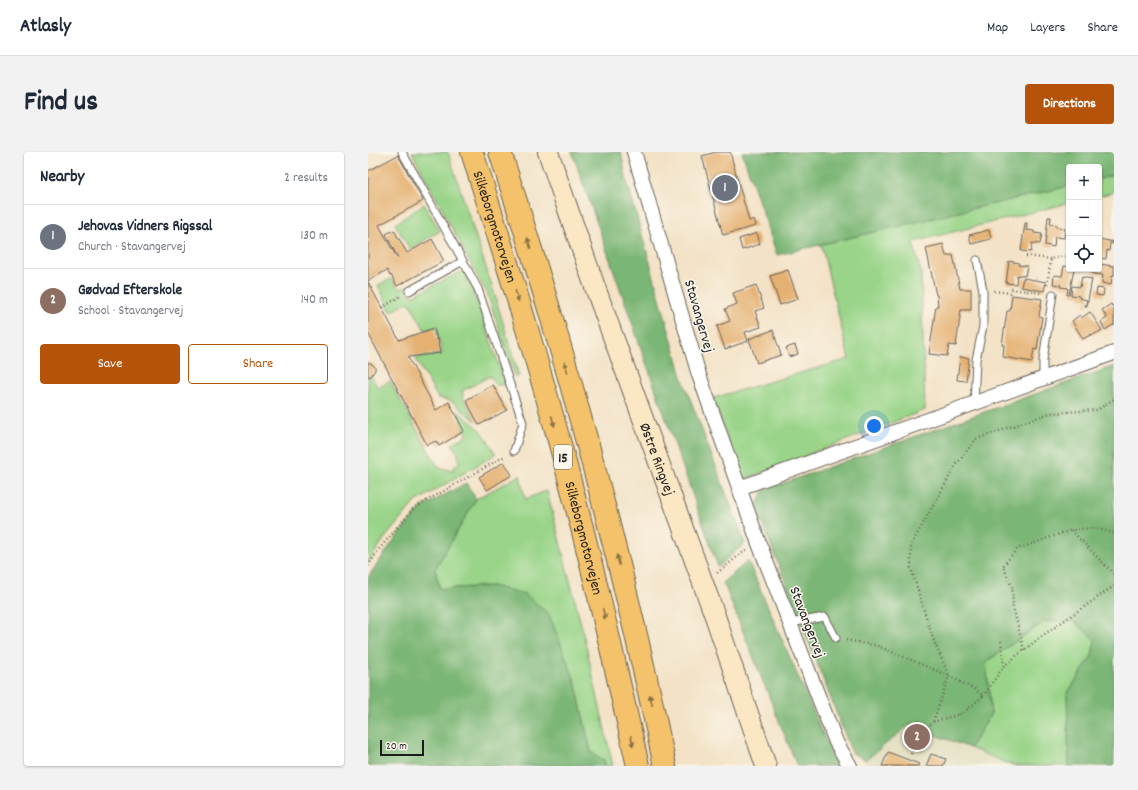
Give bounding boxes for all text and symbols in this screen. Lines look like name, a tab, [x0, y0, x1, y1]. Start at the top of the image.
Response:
text: Atlasly	[20, 14, 71, 41]
text: Map	[987, 18, 1008, 38]
text: Layers	[1030, 18, 1065, 38]
text: Share	[1087, 18, 1118, 38]
text: Find us	[24, 84, 98, 124]
button: Directions	[1025, 84, 1114, 124]
map controls	[1066, 164, 1102, 272]
button: +	[1066, 164, 1102, 200]
text: Nearby	[40, 166, 84, 190]
street label: Silkeborgmotorvejen	[466, 168, 521, 286]
text: 2 results	[284, 169, 328, 188]
pin: 1	[712, 173, 738, 203]
button: −	[1066, 200, 1102, 236]
text: Jehovas Vidners Rigssal	[78, 216, 212, 238]
text: 1	[52, 227, 54, 246]
text: 130 m	[300, 227, 328, 246]
one-way arrow	[526, 236, 532, 248]
button: locate	[1066, 236, 1102, 272]
text: Church · Stavangervej	[78, 238, 186, 257]
street label: Stavangervej	[677, 278, 719, 356]
text: Gødvad Efterskole	[78, 280, 182, 302]
one-way arrow	[515, 290, 521, 302]
text: 2	[50, 291, 56, 310]
text: 140 m	[301, 291, 328, 310]
text: School · Stavangervej	[78, 302, 183, 321]
button: Save	[40, 344, 180, 384]
button: Share	[188, 344, 328, 384]
one-way arrow	[563, 361, 569, 373]
one-way arrow	[550, 415, 556, 427]
your location	[864, 416, 884, 436]
street label: Østre Ringvej	[632, 420, 679, 499]
road number: 15	[554, 445, 572, 469]
street label: Silkeborgmotorvejen	[557, 479, 607, 597]
one-way arrow	[615, 554, 621, 566]
street label: Stavangervej	[782, 584, 830, 662]
one-way arrow	[601, 608, 607, 621]
one-way arrow	[648, 694, 654, 706]
pin: 2	[904, 722, 930, 752]
one-way arrow	[630, 735, 636, 747]
scale bar	[380, 738, 424, 757]
text: 20 m	[386, 739, 407, 755]

